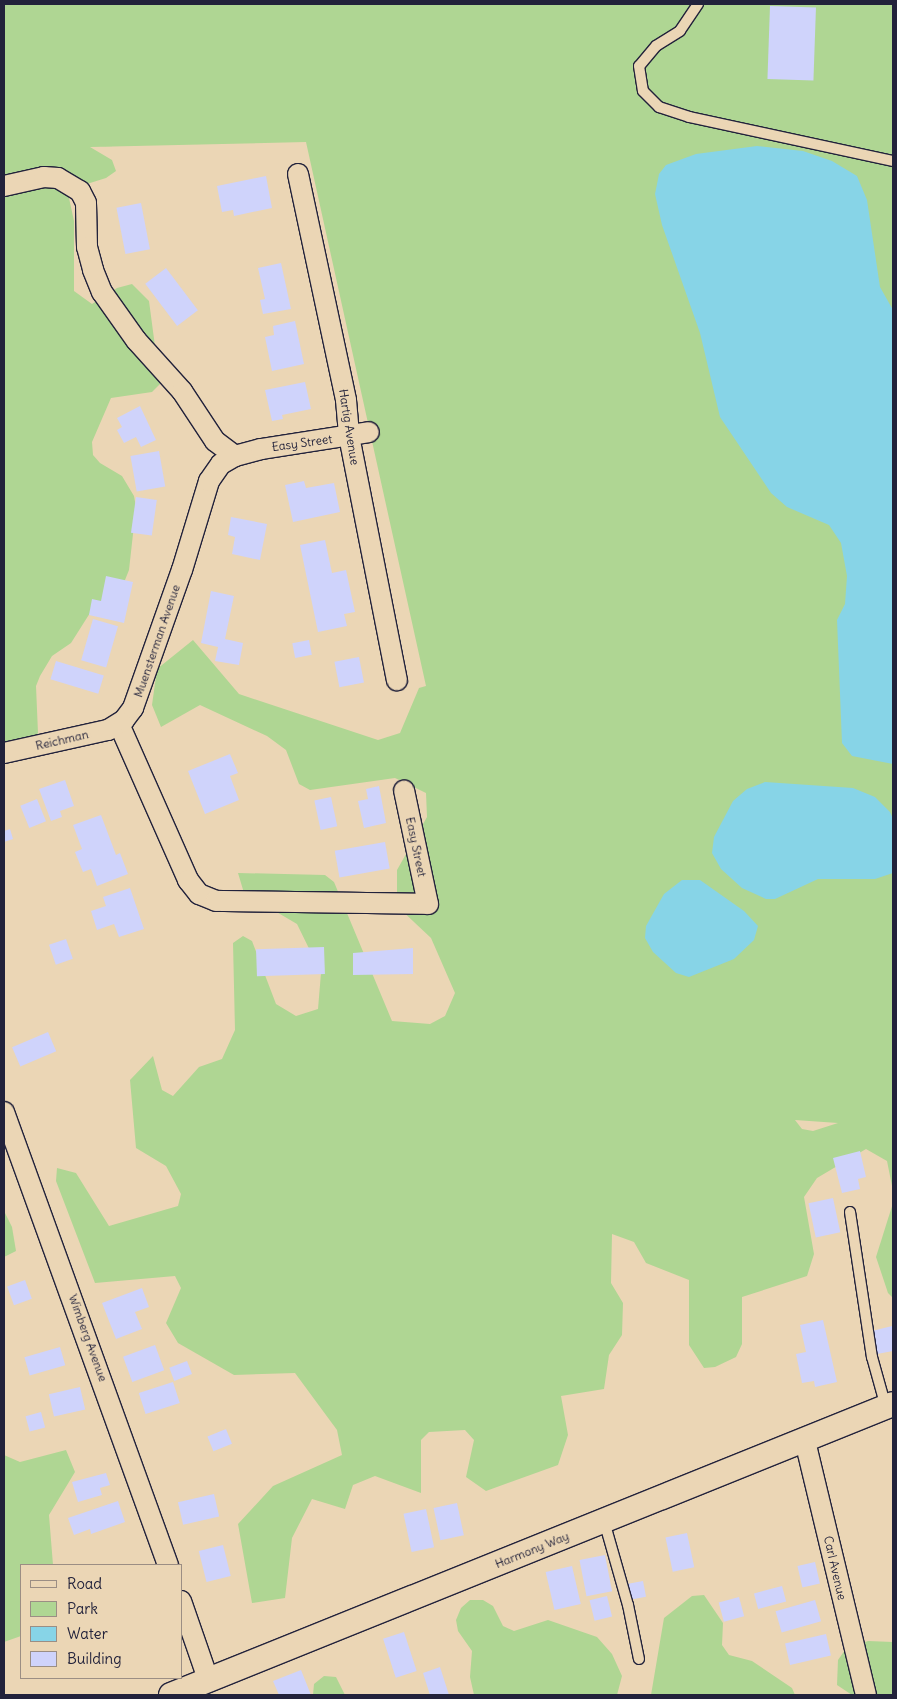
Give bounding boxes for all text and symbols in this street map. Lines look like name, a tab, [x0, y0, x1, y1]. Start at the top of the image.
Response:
street label: Hartig Avenue	[336, 388, 362, 466]
street label: Easy Street	[271, 432, 333, 454]
street label: Muensterman Avenue	[131, 583, 183, 699]
street label: Reichman	[34, 727, 90, 753]
street label: Easy Street	[403, 816, 429, 878]
street label: Wimberg Avenue	[66, 1292, 110, 1384]
street label: Harmony Way	[493, 1529, 571, 1571]
street label: Carl Avenue	[821, 1535, 849, 1601]
legend	[20, 1564, 182, 1679]
text: Road	[67, 1574, 102, 1593]
text: Park	[67, 1599, 98, 1618]
text: Water	[67, 1624, 108, 1643]
text: Building	[67, 1649, 122, 1668]

